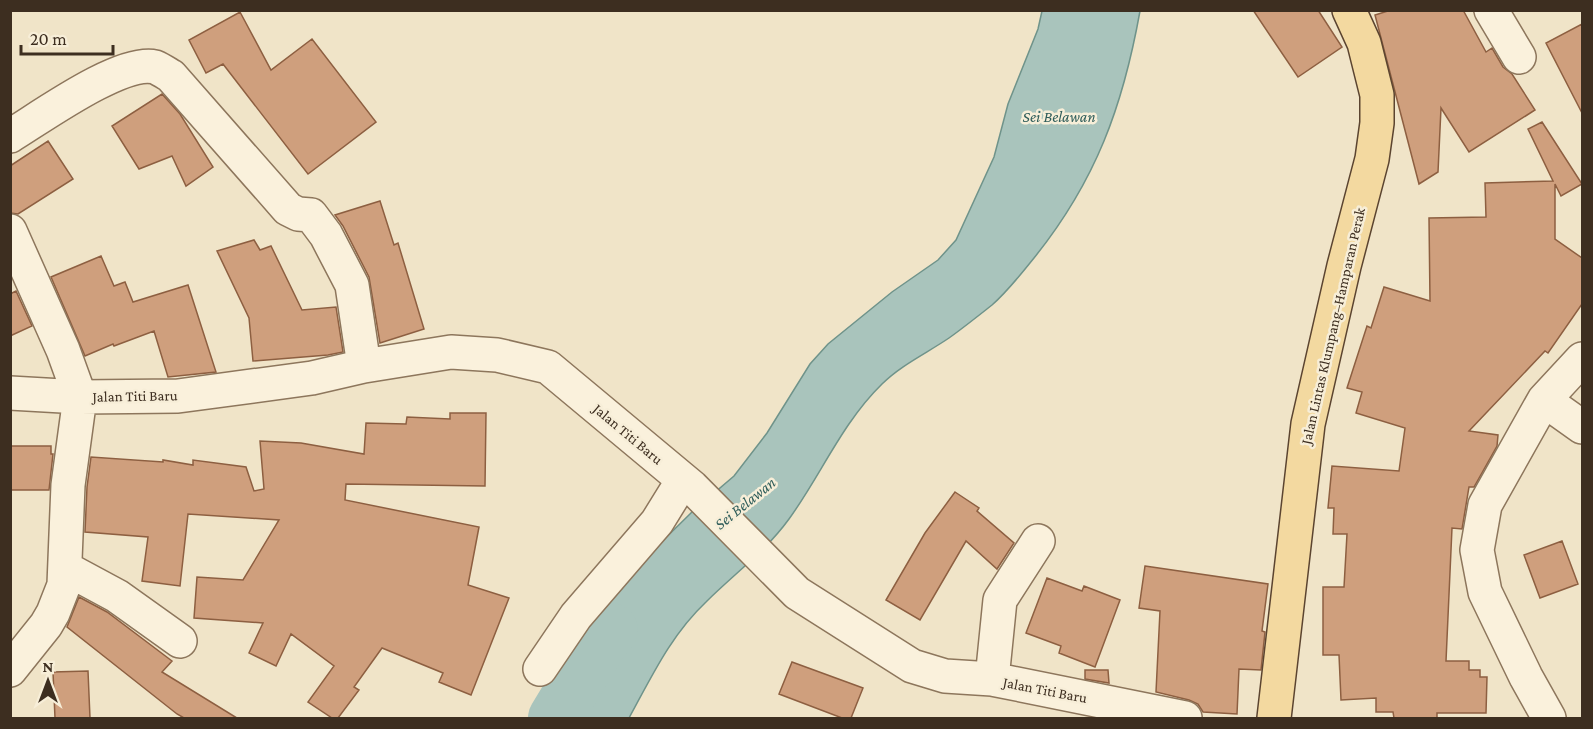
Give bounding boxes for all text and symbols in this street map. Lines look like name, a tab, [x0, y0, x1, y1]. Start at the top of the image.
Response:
scale bar	[21, 18, 112, 56]
text: 20 m	[30, 29, 67, 49]
water label: Sei Belawan	[1023, 108, 1095, 125]
street label: Jalan Lintas Klumpang–Hamparan Perak	[1297, 205, 1369, 448]
street label: Jalan Titi Baru	[90, 387, 178, 406]
street label: Jalan Titi Baru	[588, 399, 666, 468]
water label: Sei Belawan	[711, 473, 779, 533]
north arrow	[18, 651, 78, 711]
text: N	[43, 658, 54, 675]
street label: Jalan Titi Baru	[999, 674, 1088, 707]

